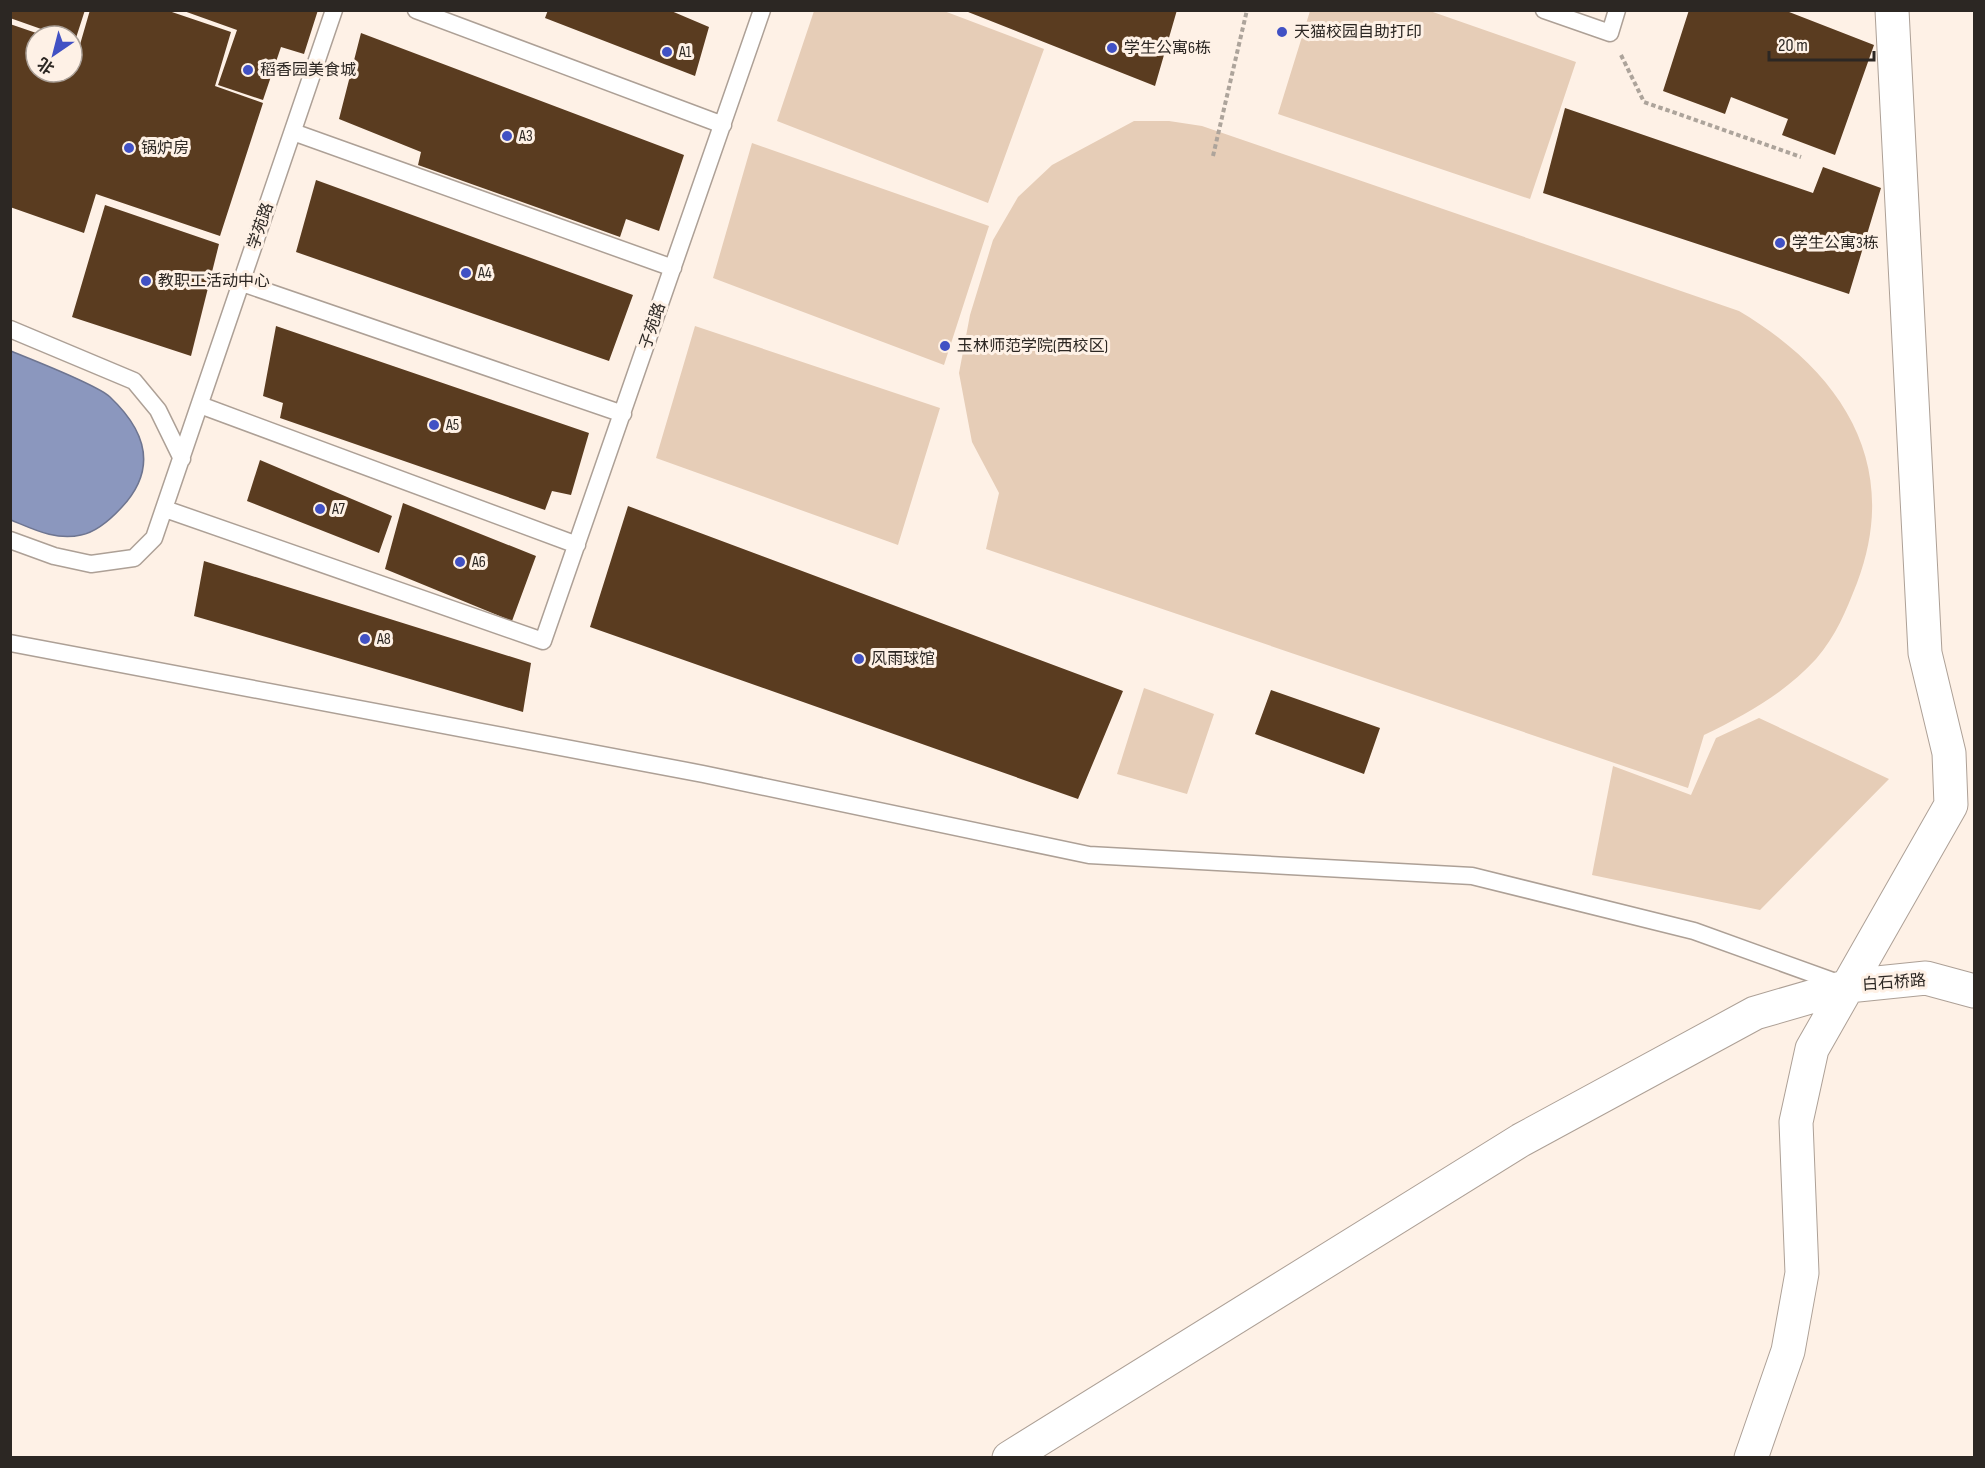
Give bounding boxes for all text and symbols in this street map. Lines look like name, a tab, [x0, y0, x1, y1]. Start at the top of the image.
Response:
place label: 天猫校园自助打印	[1294, 23, 1422, 42]
north arrow	[24, 24, 84, 84]
scale bar	[1769, 24, 1874, 62]
marker: 天猫校园自助打印	[1275, 25, 1289, 39]
text: 20 m	[1778, 35, 1808, 56]
place label: 学生公寓6栋	[1124, 39, 1211, 58]
marker: 学生公寓6栋	[1105, 41, 1119, 55]
place label: A1	[678, 43, 692, 62]
marker: A1	[660, 45, 674, 59]
text: 北	[34, 53, 58, 77]
place label: 稻香园美食城	[260, 61, 356, 80]
marker: 稻香园美食城	[241, 63, 255, 77]
place label: A3	[518, 127, 533, 146]
marker: A3	[500, 129, 514, 143]
place label: 锅炉房	[141, 139, 189, 158]
marker: 锅炉房	[122, 141, 136, 155]
street label: 学苑路	[244, 200, 278, 252]
place label: 学生公寓3栋	[1792, 234, 1879, 253]
marker: 学生公寓3栋	[1773, 236, 1787, 250]
place label: A4	[477, 264, 492, 283]
marker: A4	[459, 266, 473, 280]
place label: 教职工活动中心	[158, 272, 270, 291]
marker: 教职工活动中心	[139, 274, 153, 288]
street label: 子苑路	[636, 300, 670, 352]
place label: 玉林师范学院(西校区)	[957, 337, 1108, 356]
marker: 玉林师范学院(西校区)	[938, 339, 952, 353]
place label: A5	[445, 416, 459, 435]
marker: A5	[427, 418, 441, 432]
place label: A7	[331, 500, 346, 519]
marker: A7	[313, 502, 327, 516]
place label: A6	[471, 553, 486, 572]
marker: A6	[453, 555, 467, 569]
place label: A8	[376, 630, 391, 649]
marker: A8	[358, 632, 372, 646]
place label: 风雨球馆	[871, 650, 935, 669]
marker: 风雨球馆	[852, 652, 866, 666]
street label: 白石桥路	[1861, 971, 1927, 995]

